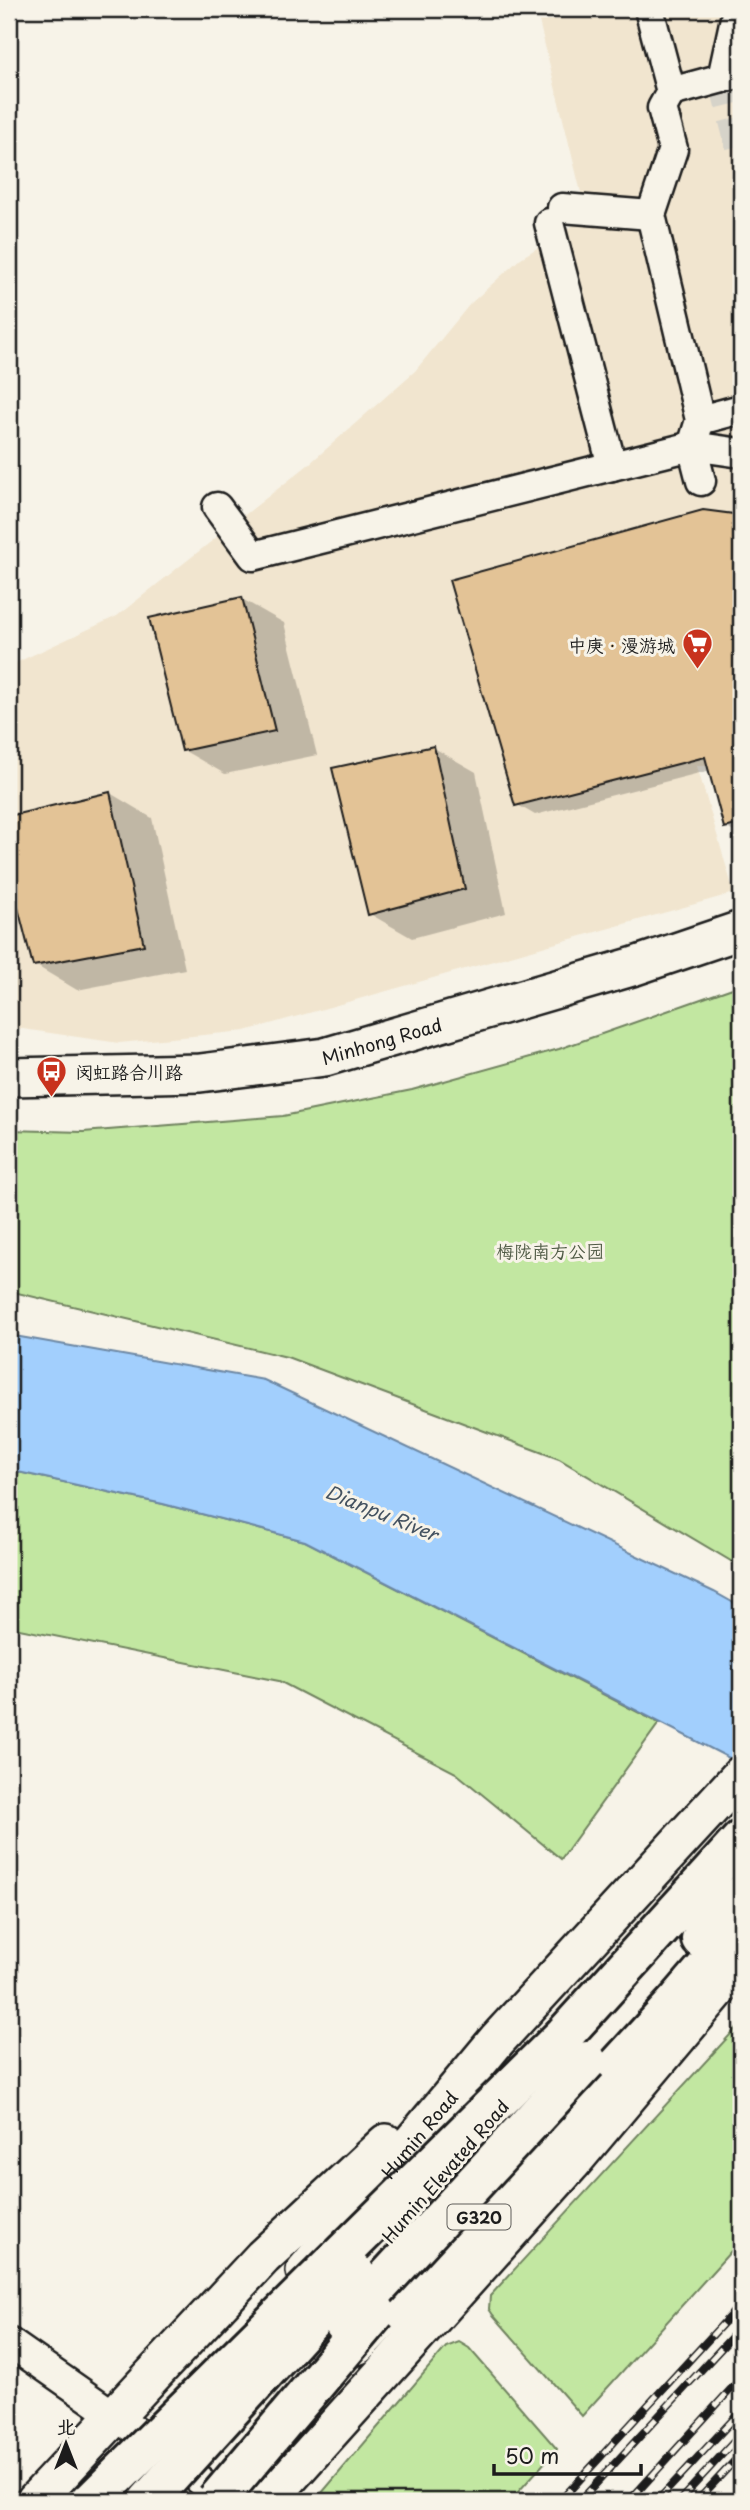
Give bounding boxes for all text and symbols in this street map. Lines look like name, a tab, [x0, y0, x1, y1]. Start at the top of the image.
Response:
supermarket icon: 中庚 · 漫游城	[681, 627, 715, 671]
place label: 中庚 · 漫游城	[568, 631, 675, 658]
street label: Minhong Road	[318, 1010, 445, 1071]
bus stop icon: 闵虹路合川路	[35, 1054, 69, 1098]
place label: 闵虹路合川路	[75, 1058, 183, 1085]
park label: 梅陇南方公园	[496, 1237, 604, 1264]
water label: Dianpu River	[322, 1477, 444, 1548]
street label: Humin Road	[374, 2084, 463, 2184]
street label: Humin Elevated Road	[375, 2093, 515, 2249]
road number: G320	[448, 2204, 510, 2230]
north arrow	[32, 2408, 102, 2478]
text: 北	[56, 2412, 76, 2440]
scale bar	[494, 2433, 642, 2477]
text: 50 m	[505, 2439, 559, 2471]

